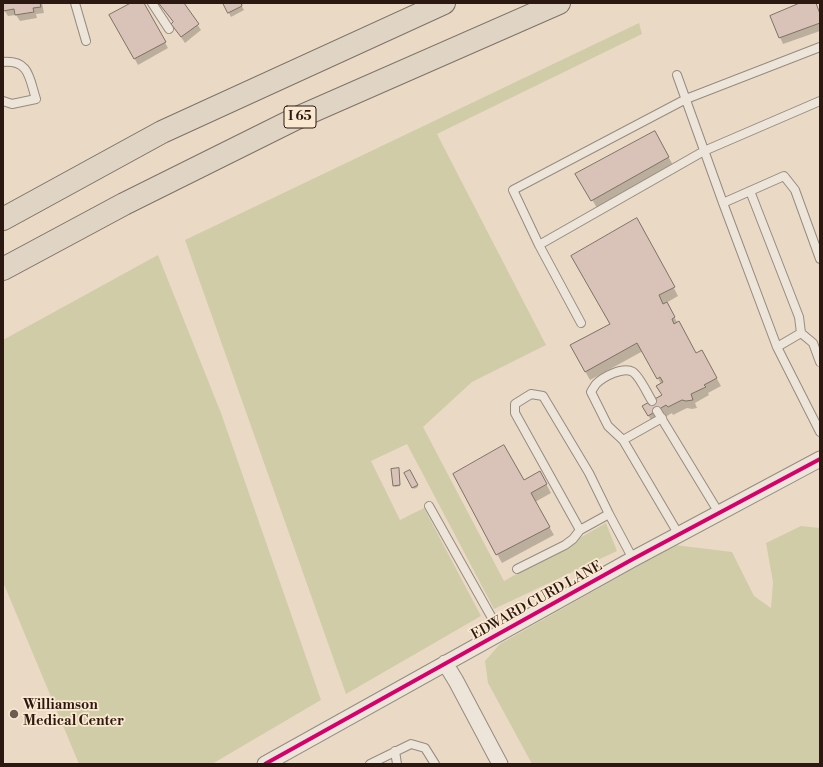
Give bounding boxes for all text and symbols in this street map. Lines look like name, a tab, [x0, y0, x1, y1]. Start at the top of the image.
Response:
road number: I 65	[284, 106, 316, 128]
street label: EDWARD CURD LANE	[469, 558, 605, 644]
place label: Williamson Medical Center	[23, 698, 124, 730]
marker: Williamson Medical Center	[8, 708, 20, 720]

